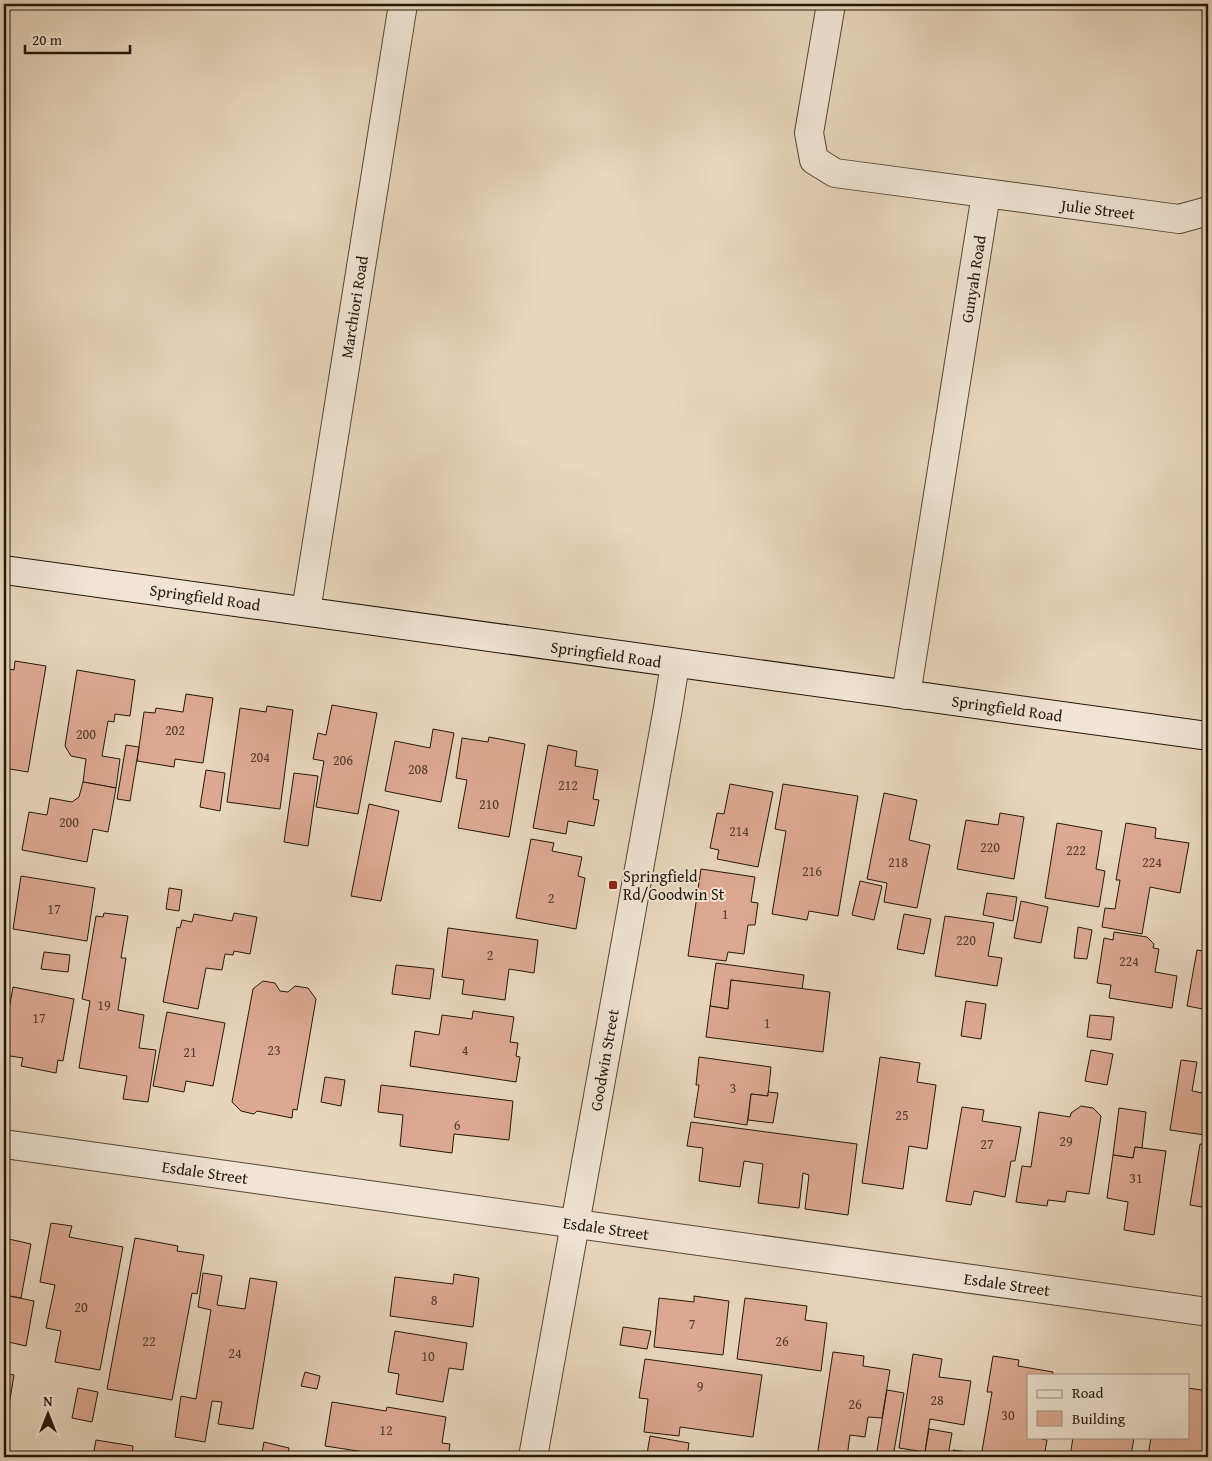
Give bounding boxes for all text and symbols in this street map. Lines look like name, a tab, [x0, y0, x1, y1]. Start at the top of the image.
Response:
scale bar	[25, 22, 130, 54]
text: 20 m	[32, 29, 63, 50]
street label: Julie Street	[1058, 192, 1137, 225]
street label: Gunyah Road	[954, 233, 992, 325]
street label: Marchiori Road	[334, 254, 374, 360]
street label: Springfield Road	[148, 577, 262, 617]
street label: Springfield Road	[549, 634, 663, 674]
street label: Springfield Road	[950, 688, 1064, 728]
house number: 202	[165, 720, 185, 740]
house number: 200	[76, 724, 96, 744]
house number: 204	[250, 747, 270, 767]
house number: 206	[333, 750, 353, 770]
house number: 208	[408, 759, 428, 779]
house number: 212	[558, 775, 578, 795]
house number: 210	[479, 794, 499, 814]
house number: 200	[59, 812, 79, 832]
house number: 214	[729, 821, 749, 841]
house number: 220	[980, 837, 1000, 857]
house number: 222	[1066, 840, 1086, 860]
house number: 218	[888, 852, 908, 872]
house number: 224	[1142, 852, 1162, 872]
house number: 216	[802, 861, 822, 881]
place label: Springfield Rd/Goodwin St	[623, 864, 725, 906]
marker: Springfield Rd/Goodwin St	[607, 879, 619, 891]
house number: 2	[548, 888, 554, 908]
house number: 17	[47, 899, 61, 919]
house number: 1	[722, 904, 728, 924]
house number: 220	[956, 930, 976, 950]
house number: 2	[487, 945, 493, 965]
house number: 224	[1119, 951, 1139, 971]
house number: 19	[97, 995, 111, 1015]
street label: Goodwin Street	[583, 1007, 625, 1113]
house number: 17	[32, 1008, 46, 1028]
house number: 1	[764, 1013, 770, 1033]
house number: 23	[267, 1040, 281, 1060]
house number: 4	[462, 1040, 469, 1060]
house number: 21	[183, 1042, 197, 1062]
house number: 3	[730, 1078, 736, 1098]
house number: 25	[895, 1105, 909, 1125]
house number: 6	[454, 1115, 461, 1135]
house number: 29	[1059, 1131, 1073, 1151]
house number: 27	[980, 1134, 994, 1154]
street label: Esdale Street	[160, 1154, 250, 1190]
house number: 31	[1129, 1168, 1143, 1188]
street label: Esdale Street	[561, 1210, 651, 1246]
street label: Esdale Street	[962, 1266, 1052, 1302]
house number: 8	[431, 1290, 438, 1310]
house number: 20	[74, 1297, 88, 1317]
house number: 7	[689, 1314, 696, 1334]
house number: 22	[142, 1331, 156, 1351]
house number: 26	[775, 1331, 789, 1351]
house number: 24	[228, 1343, 242, 1363]
house number: 10	[421, 1346, 435, 1366]
legend	[1027, 1374, 1190, 1438]
house number: 9	[697, 1376, 704, 1396]
text: Road	[1072, 1382, 1103, 1403]
north arrow	[22, 1388, 72, 1438]
house number: 28	[930, 1390, 944, 1410]
text: N	[43, 1391, 53, 1411]
house number: 26	[848, 1394, 862, 1414]
house number: 30	[1001, 1405, 1015, 1425]
text: Building	[1072, 1408, 1126, 1429]
house number: 12	[379, 1420, 393, 1440]

